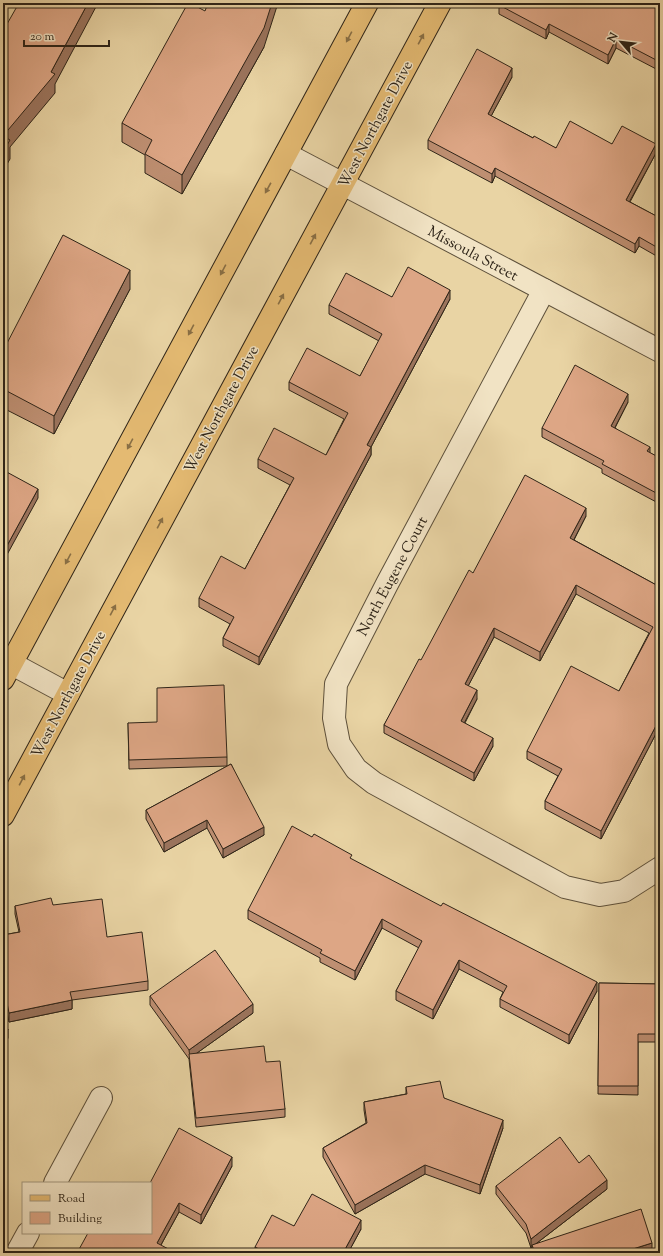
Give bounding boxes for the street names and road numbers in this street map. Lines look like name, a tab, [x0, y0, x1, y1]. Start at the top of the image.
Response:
street label: West Northgate Drive	[334, 57, 419, 192]
street label: Missoula Street	[423, 222, 521, 287]
street label: West Northgate Drive	[180, 342, 265, 477]
street label: North Eugene Court	[353, 513, 434, 640]
street label: West Northgate Drive	[27, 627, 112, 762]

